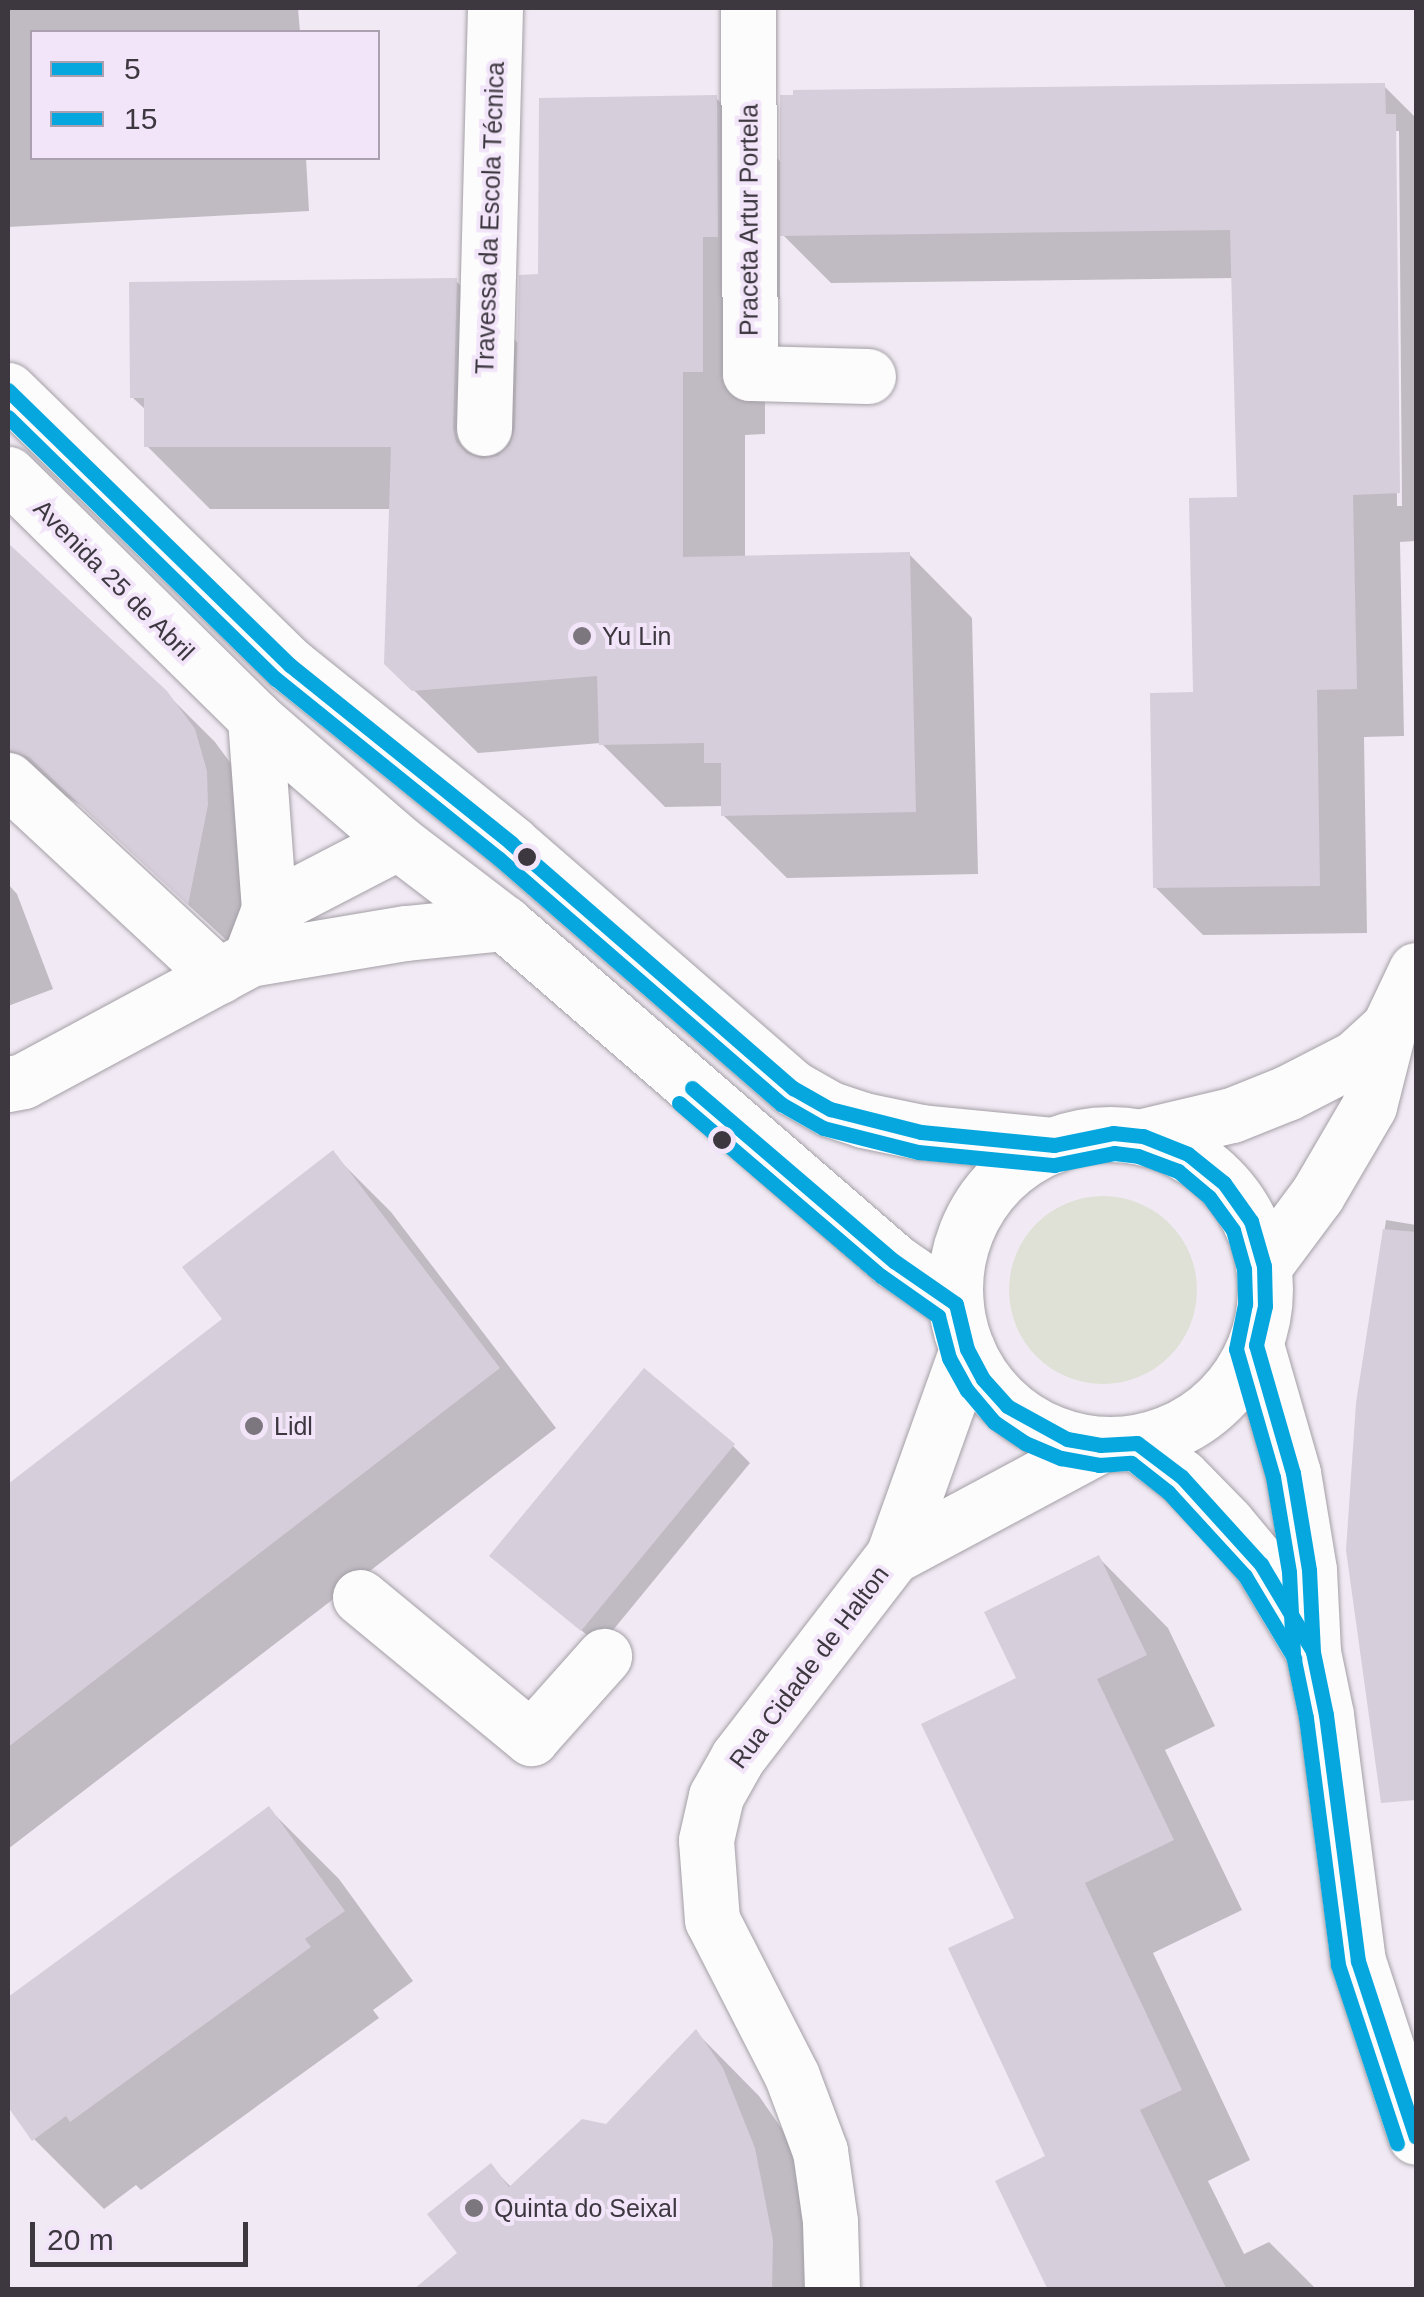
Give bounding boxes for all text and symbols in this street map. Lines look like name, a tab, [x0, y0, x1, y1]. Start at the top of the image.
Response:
legend	[30, 30, 380, 160]
text: 5	[124, 52, 141, 85]
street label: Travessa da Escola Técnica	[470, 61, 510, 375]
text: 15	[124, 102, 157, 135]
street label: Praceta Artur Portela	[734, 103, 764, 337]
street label: Avenida 25 de Abril	[27, 493, 201, 667]
place label: Yu Lin	[602, 621, 672, 651]
marker: Yu Lin	[571, 625, 593, 647]
unlabelled marker	[517, 847, 537, 867]
unlabelled marker	[712, 1130, 732, 1150]
place label: Lidl	[274, 1411, 313, 1441]
marker: Lidl	[243, 1415, 265, 1437]
street label: Rua Cidade de Halton	[723, 1560, 895, 1774]
place label: Quinta do Seixal	[494, 2193, 677, 2223]
marker: Quinta do Seixal	[463, 2197, 485, 2219]
scale bar	[35, 2202, 252, 2264]
text: 20 m	[47, 2223, 114, 2256]

